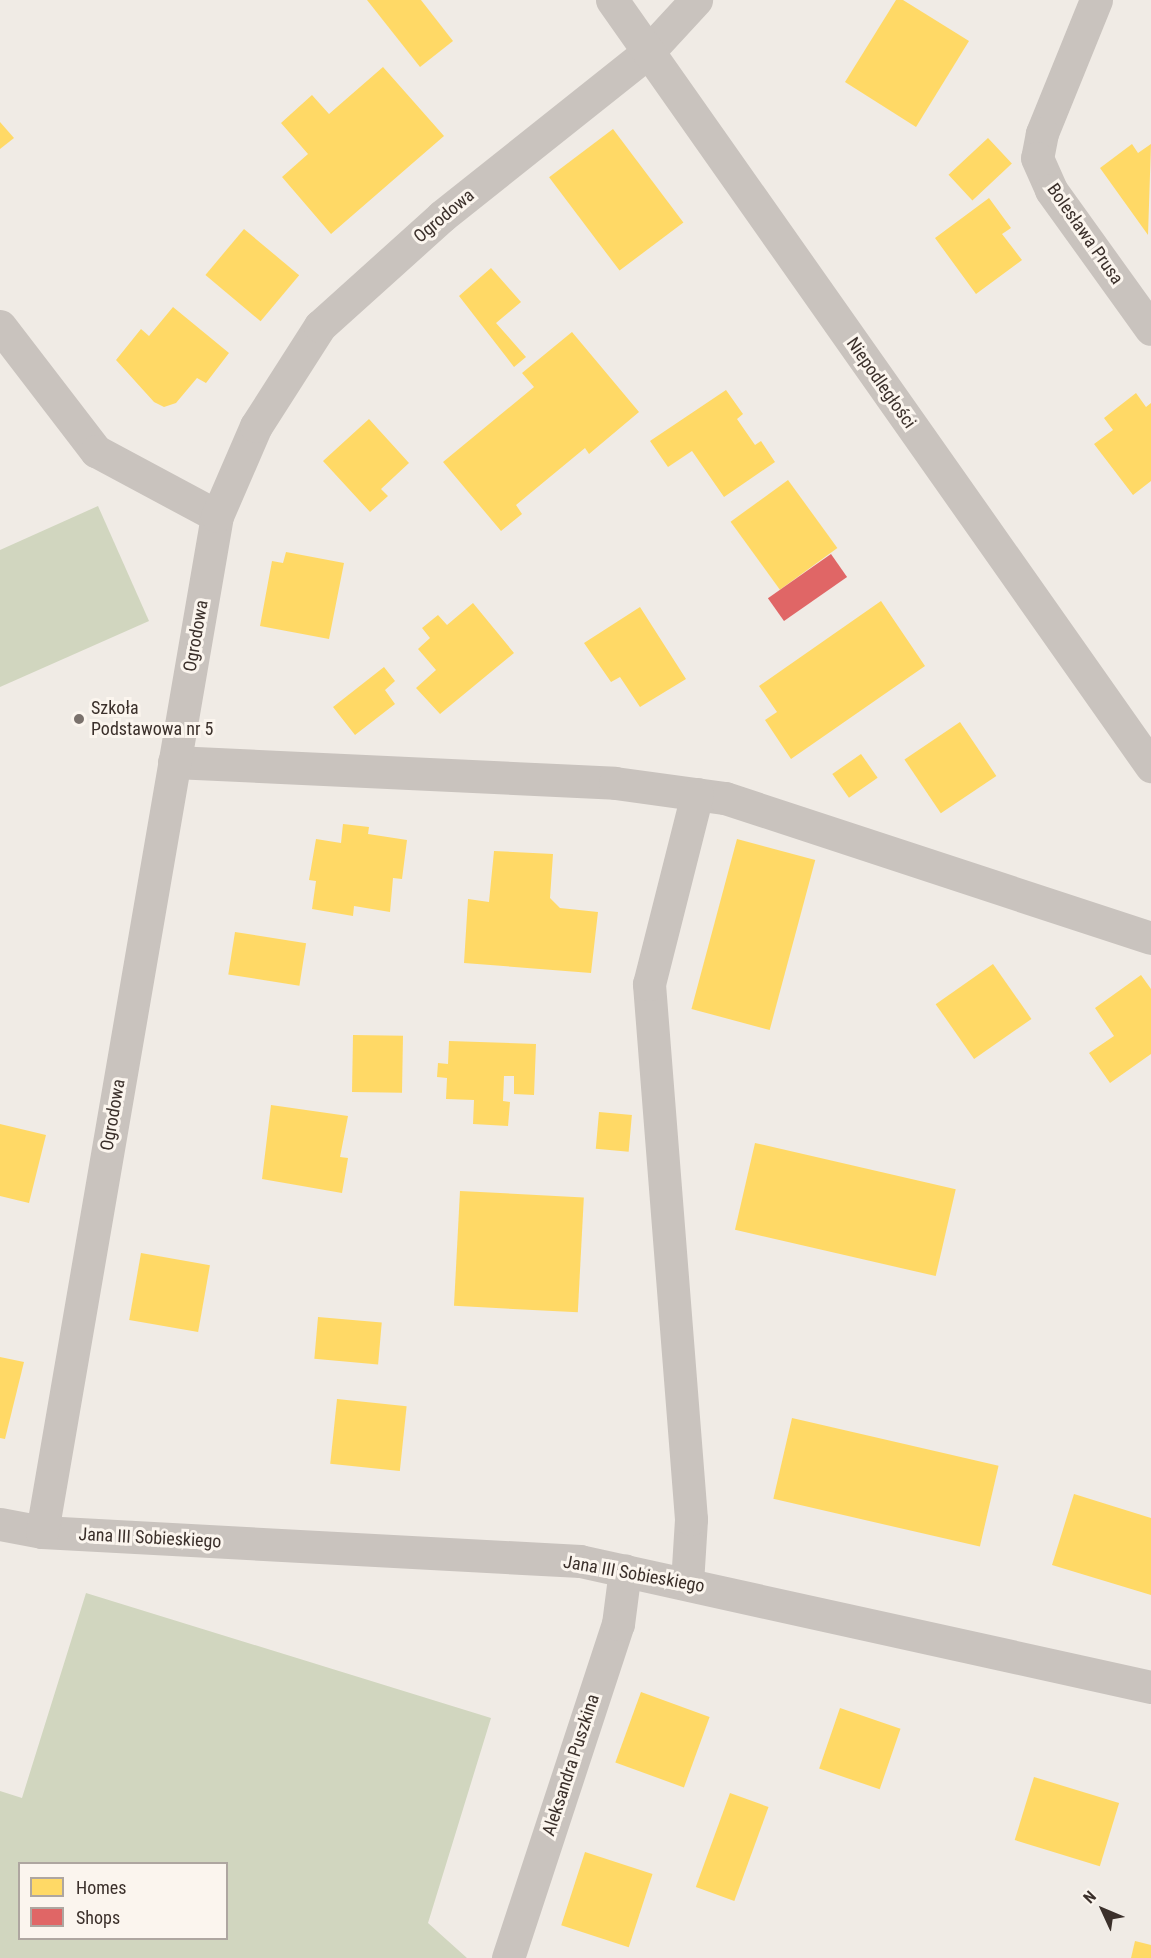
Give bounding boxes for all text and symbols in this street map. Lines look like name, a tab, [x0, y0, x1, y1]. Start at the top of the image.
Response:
street label: Bolesława Prusa	[1042, 179, 1128, 289]
street label: Ogrodowa	[409, 184, 479, 248]
street label: Niepodległości	[842, 333, 920, 433]
street label: Ogrodowa	[179, 599, 213, 673]
place label: Szkoła Podstawowa nr 5	[91, 698, 213, 740]
marker: Szkoła Podstawowa nr 5	[72, 712, 86, 726]
street label: Ogrodowa	[96, 1078, 130, 1152]
street label: Jana III Sobieskiego	[78, 1523, 222, 1553]
street label: Jana III Sobieskiego	[562, 1551, 706, 1597]
street label: Aleksandra Puszkina	[538, 1691, 604, 1839]
legend	[18, 1862, 228, 1940]
text: Homes	[76, 1877, 126, 1898]
north arrow	[1073, 1880, 1133, 1940]
text: N	[1079, 1887, 1100, 1907]
text: Shops	[76, 1907, 120, 1928]

